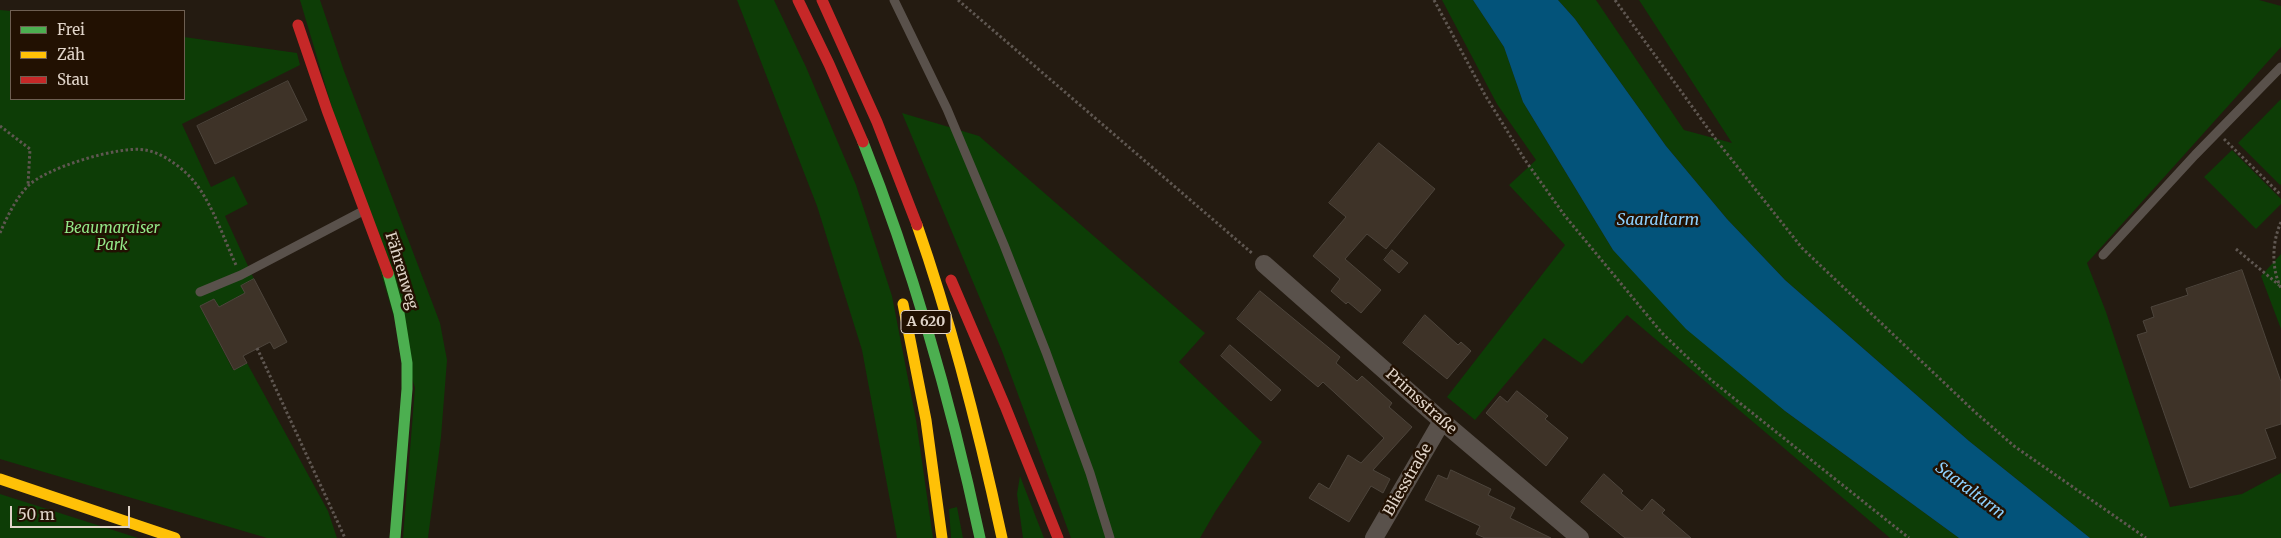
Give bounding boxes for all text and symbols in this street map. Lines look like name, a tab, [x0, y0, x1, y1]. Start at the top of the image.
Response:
legend	[10, 10, 185, 100]
text: Frei	[57, 20, 85, 39]
text: Zäh	[57, 45, 85, 64]
text: Stau	[57, 70, 89, 89]
water label: Saaraltarm	[1617, 210, 1699, 230]
park label: Beaumaraiser Park	[64, 220, 160, 255]
street label: Fährenweg	[381, 230, 421, 312]
road number: A 620	[901, 311, 951, 334]
street label: Primsstraße	[1382, 365, 1460, 439]
street label: Bliesstraße	[1380, 441, 1436, 519]
water label: Saaraltarm	[1931, 459, 2009, 523]
scale bar	[12, 496, 132, 528]
text: 50 m	[18, 505, 55, 524]

